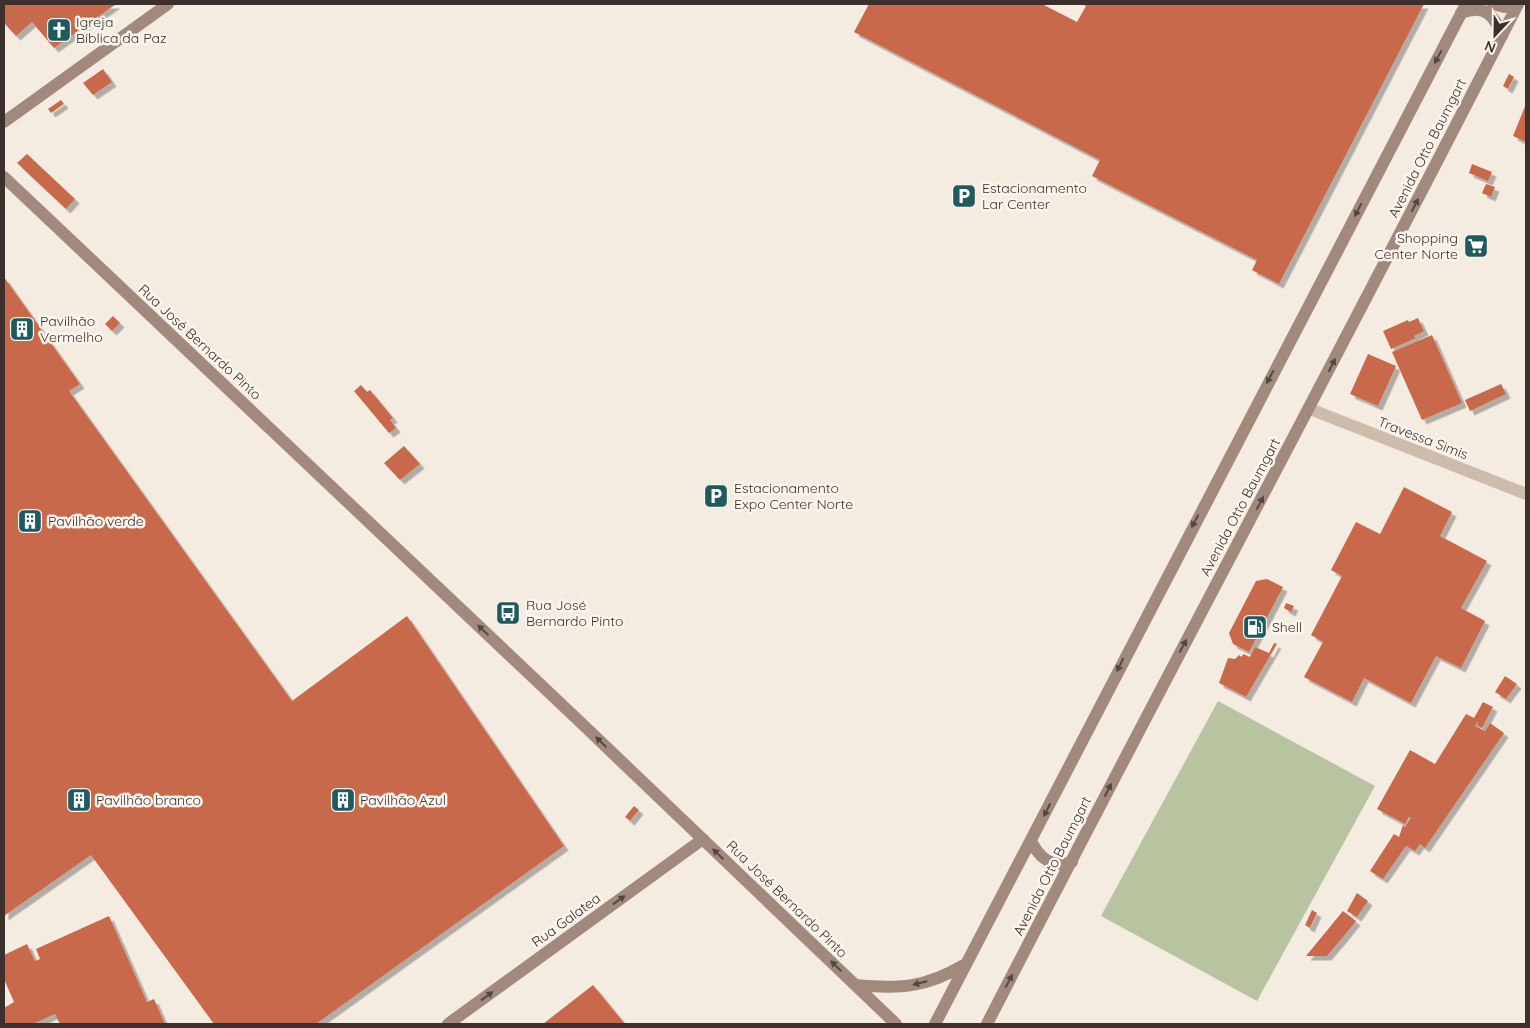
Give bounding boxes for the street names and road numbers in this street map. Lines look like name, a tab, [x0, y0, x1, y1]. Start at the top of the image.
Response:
street label: Avenida Otto Baumgart	[1384, 75, 1470, 221]
street label: Rua José Bernardo Pinto	[135, 280, 265, 404]
street label: Travessa Simis	[1375, 413, 1471, 463]
street label: Avenida Otto Baumgart	[1196, 435, 1284, 579]
street label: Avenida Otto Baumgart	[1009, 793, 1095, 939]
street label: Rua José Bernardo Pinto	[723, 836, 851, 962]
street label: Rua Galatea	[528, 889, 604, 951]

